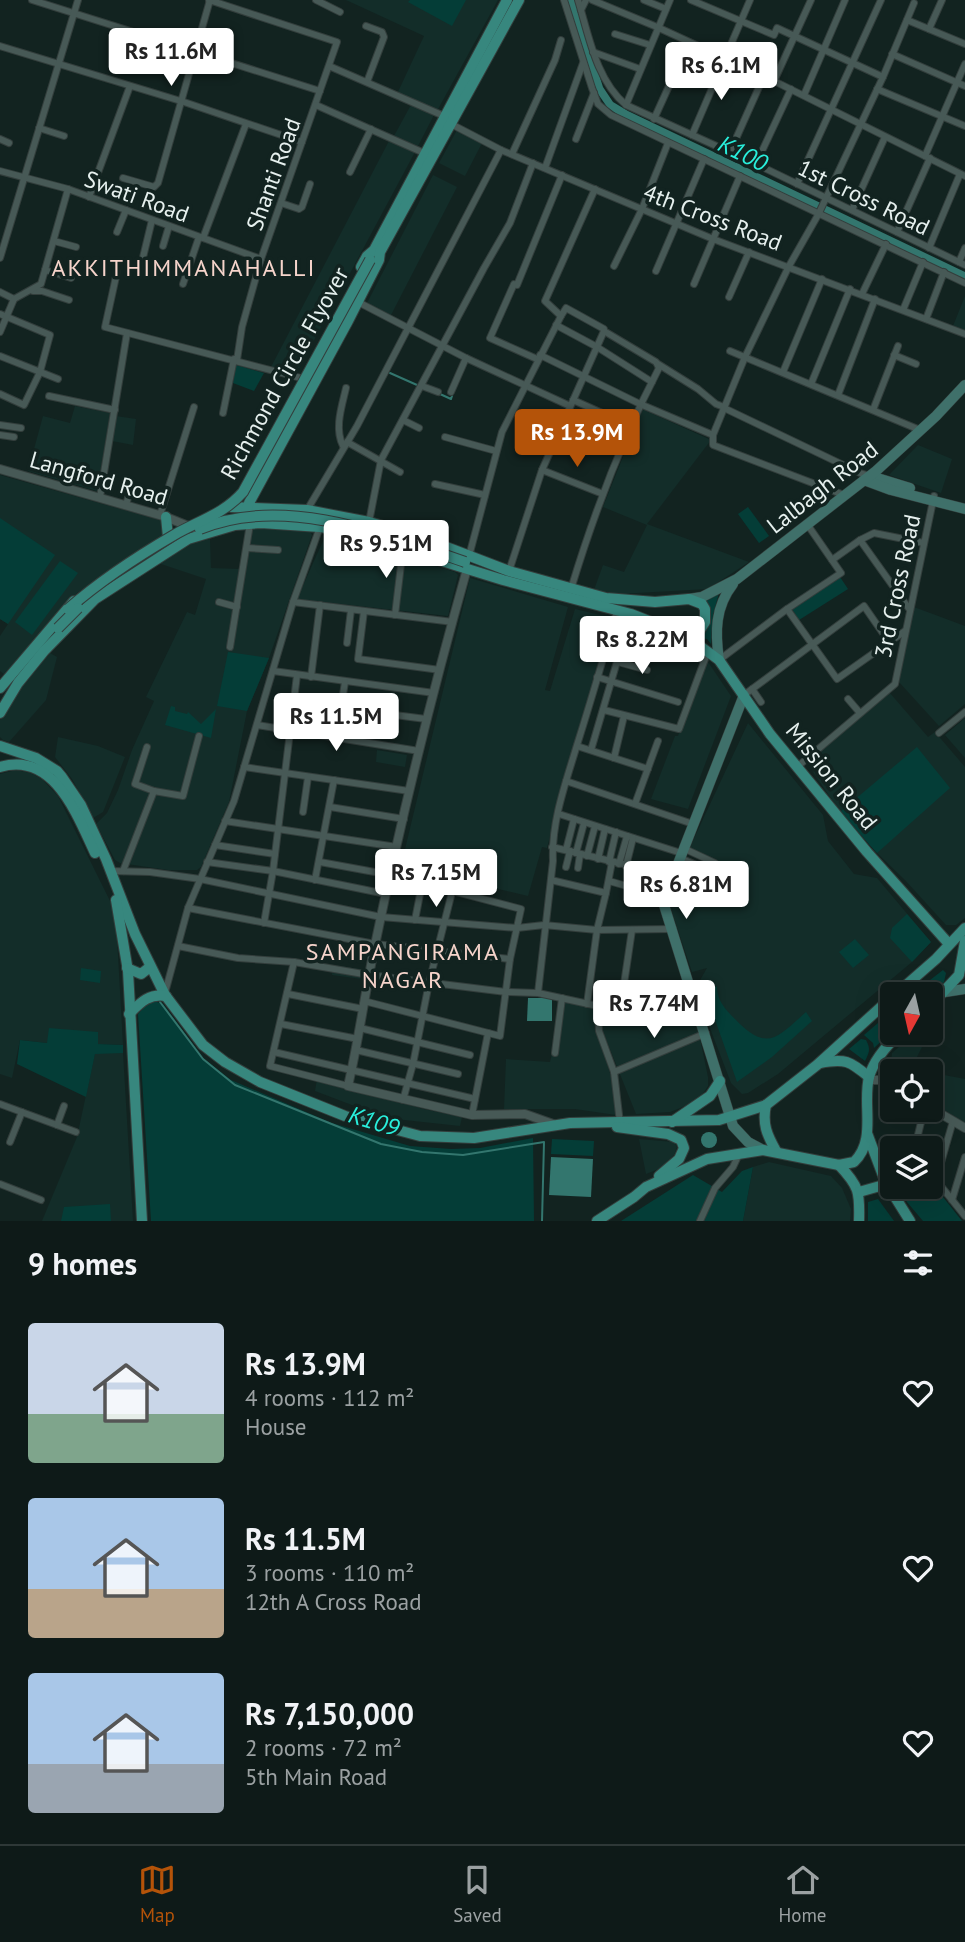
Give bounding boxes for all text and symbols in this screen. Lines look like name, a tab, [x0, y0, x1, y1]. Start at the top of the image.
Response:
pin: Rs 11.6M	[99, 28, 243, 88]
text: Rs 11.6M	[125, 36, 217, 65]
pin: Rs 6.1M	[656, 42, 786, 102]
text: Rs 6.1M	[681, 50, 761, 79]
street label: Shanti Road	[239, 114, 307, 234]
water label: K100	[713, 128, 773, 178]
street label: 1st Cross Road	[793, 153, 935, 241]
street label: Swati Road	[81, 164, 193, 228]
street label: 4th Cross Road	[640, 177, 786, 257]
district label: AKKITHIMMANAHALLI	[52, 252, 316, 283]
street label: Richmond Circle Flyover	[214, 262, 355, 484]
pin: Rs 13.9M	[505, 410, 649, 469]
text: Rs 13.9M	[531, 417, 623, 446]
street label: Lalbagh Road	[761, 435, 883, 539]
street label: Langford Road	[27, 444, 171, 512]
street label: 3rd Cross Road	[868, 512, 926, 660]
pin: Rs 9.51M	[314, 520, 458, 580]
text: Rs 9.51M	[340, 528, 432, 557]
pin: Rs 8.22M	[570, 616, 714, 676]
text: Rs 8.22M	[596, 624, 688, 653]
pin: Rs 11.5M	[264, 694, 408, 753]
text: Rs 11.5M	[290, 701, 382, 730]
street label: Mission Road	[780, 717, 884, 835]
pin: Rs 7.15M	[364, 850, 508, 909]
text: Rs 7.15M	[391, 857, 481, 886]
pin: Rs 6.81M	[614, 862, 758, 921]
text: Rs 6.81M	[640, 869, 732, 898]
district label: SAMPANGIRAMA NAGAR	[306, 936, 500, 995]
pin: Rs 7.74M	[582, 981, 726, 1040]
north arrow	[880, 982, 943, 1045]
map controls	[880, 982, 943, 1199]
text: Rs 7.74M	[609, 988, 699, 1017]
button: locate	[880, 1059, 943, 1122]
water label: K109	[345, 1099, 404, 1143]
button: layers	[880, 1136, 943, 1199]
text: 9 homes	[28, 1244, 137, 1283]
icon: filters	[899, 1244, 937, 1282]
text: Rs 13.9M	[245, 1344, 366, 1383]
icon: home	[84, 1351, 168, 1435]
icon: heart	[899, 1374, 937, 1412]
text: 4 rooms · 112 m²	[245, 1383, 414, 1412]
text: House	[245, 1412, 307, 1441]
text: Rs 11.5M	[245, 1519, 366, 1558]
icon: home	[84, 1526, 168, 1610]
icon: heart	[899, 1549, 937, 1587]
text: 3 rooms · 110 m²	[245, 1558, 414, 1587]
text: 12th A Cross Road	[245, 1587, 422, 1616]
text: Rs 7,150,000	[245, 1694, 414, 1733]
icon: home	[84, 1701, 168, 1785]
icon: heart	[899, 1724, 937, 1762]
text: 2 rooms · 72 m²	[245, 1733, 402, 1762]
text: 5th Main Road	[245, 1762, 387, 1791]
tab: Map	[138, 1861, 176, 1927]
tab: Saved	[453, 1861, 502, 1927]
tab: Home	[778, 1861, 827, 1927]

